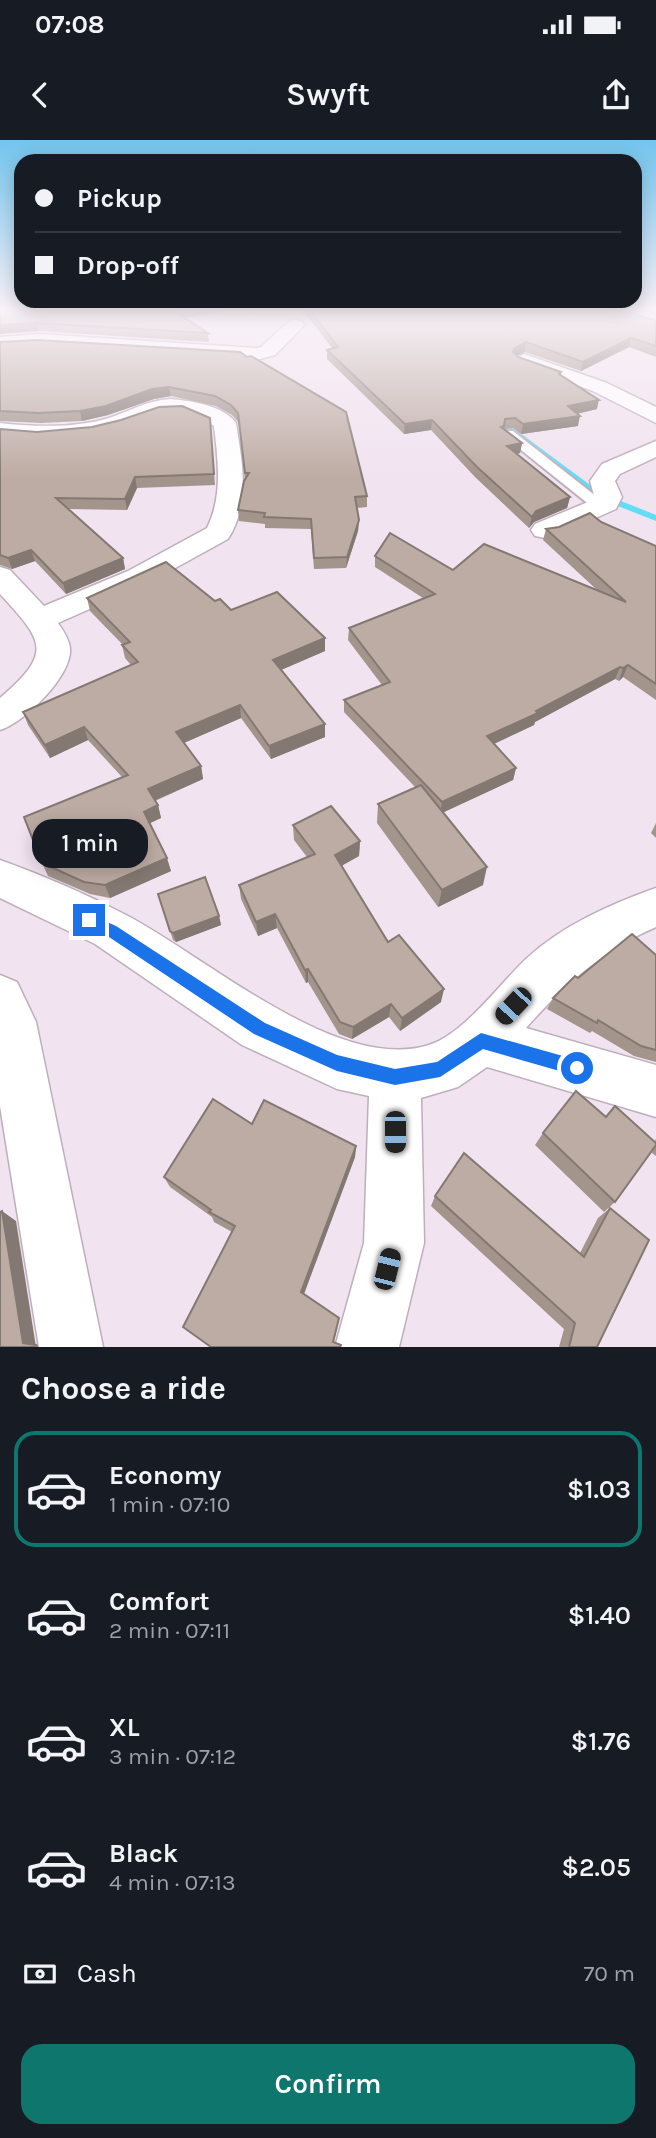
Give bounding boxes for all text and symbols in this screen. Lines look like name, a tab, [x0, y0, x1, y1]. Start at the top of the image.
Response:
text: 07:08	[35, 9, 105, 40]
icon: back	[21, 76, 59, 114]
text: Swyft	[286, 76, 370, 113]
icon: share	[597, 76, 635, 114]
text: Pickup	[77, 183, 162, 214]
text: Drop-off	[77, 250, 179, 281]
callout: 1 min	[31, 818, 147, 868]
text: 1 min	[61, 830, 119, 857]
route end	[73, 904, 105, 936]
car	[491, 983, 536, 1029]
route start	[561, 1052, 593, 1084]
car	[385, 1111, 406, 1153]
car	[372, 1246, 403, 1292]
text: Choose a ride	[21, 1370, 226, 1407]
icon: car	[25, 1458, 88, 1521]
text: Economy	[109, 1460, 221, 1491]
text: $1.03	[567, 1474, 631, 1505]
text: 1 min · 07:10	[109, 1491, 230, 1518]
icon: car	[25, 1584, 88, 1647]
text: Comfort	[109, 1586, 210, 1617]
text: $1.40	[568, 1600, 631, 1631]
text: 2 min · 07:11	[109, 1617, 230, 1644]
icon: car	[25, 1710, 88, 1773]
text: XL	[109, 1712, 140, 1743]
text: $1.76	[571, 1726, 631, 1757]
text: 3 min · 07:12	[109, 1743, 236, 1770]
icon: car	[25, 1836, 88, 1899]
text: Black	[109, 1838, 178, 1869]
text: $2.05	[561, 1852, 631, 1883]
text: 4 min · 07:13	[109, 1869, 236, 1896]
icon: cash	[21, 1955, 59, 1993]
text: Cash	[77, 1958, 137, 1989]
text: 70 m	[584, 1960, 635, 1987]
button: Confirm	[21, 2044, 635, 2124]

